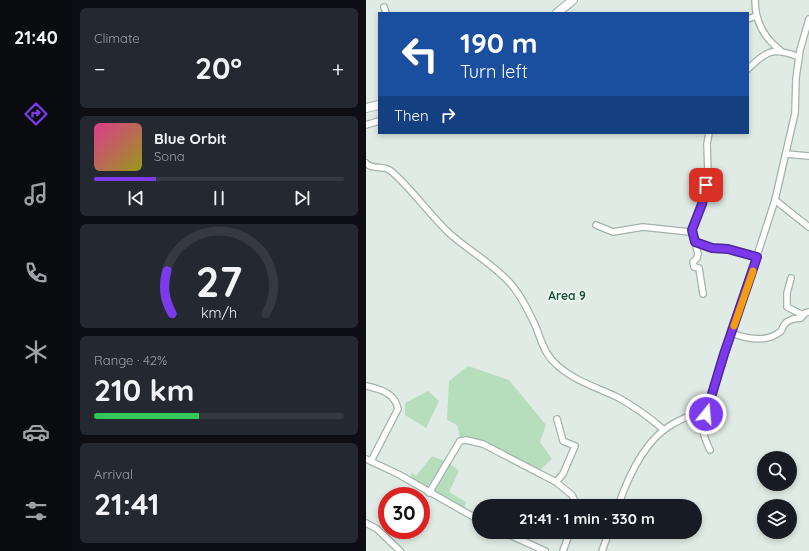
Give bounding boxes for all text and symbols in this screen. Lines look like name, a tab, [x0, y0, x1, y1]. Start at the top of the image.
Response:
text: 190 m	[460, 25, 538, 60]
text: 21:40	[14, 26, 58, 49]
icon: left	[394, 28, 446, 80]
text: Climate	[94, 30, 140, 46]
text: 20°	[195, 49, 242, 87]
text: −	[94, 55, 105, 83]
text: +	[332, 55, 344, 83]
text: Turn left	[460, 60, 528, 83]
icon: directions	[22, 100, 50, 128]
icon: right	[437, 104, 459, 126]
text: Then	[394, 106, 429, 125]
text: Blue Orbit	[154, 129, 227, 148]
text: Sona	[154, 148, 185, 164]
pin	[689, 168, 723, 202]
icon: arrive	[695, 174, 717, 196]
icon: music	[22, 180, 50, 208]
icon: previous	[125, 187, 147, 209]
icon: pause	[208, 187, 230, 209]
icon: next	[291, 187, 313, 209]
text: 27	[196, 254, 242, 306]
icon: phone	[22, 259, 50, 287]
district label: Area 9	[548, 288, 586, 303]
text: km/h	[201, 303, 237, 321]
icon: climate	[22, 338, 50, 366]
text: Range · 42%	[94, 352, 167, 368]
text: 210 km	[94, 371, 194, 409]
position arrow	[685, 393, 727, 435]
icon: car	[22, 418, 50, 446]
map controls	[757, 451, 797, 539]
button: search	[757, 451, 797, 491]
text: Arrival	[94, 466, 133, 482]
text: 21:41	[94, 485, 159, 523]
speed limit sign: 30	[378, 487, 430, 539]
icon: filters	[22, 497, 50, 525]
button: layers	[757, 499, 797, 539]
text: 21:41 · 1 min · 330 m	[519, 509, 655, 528]

